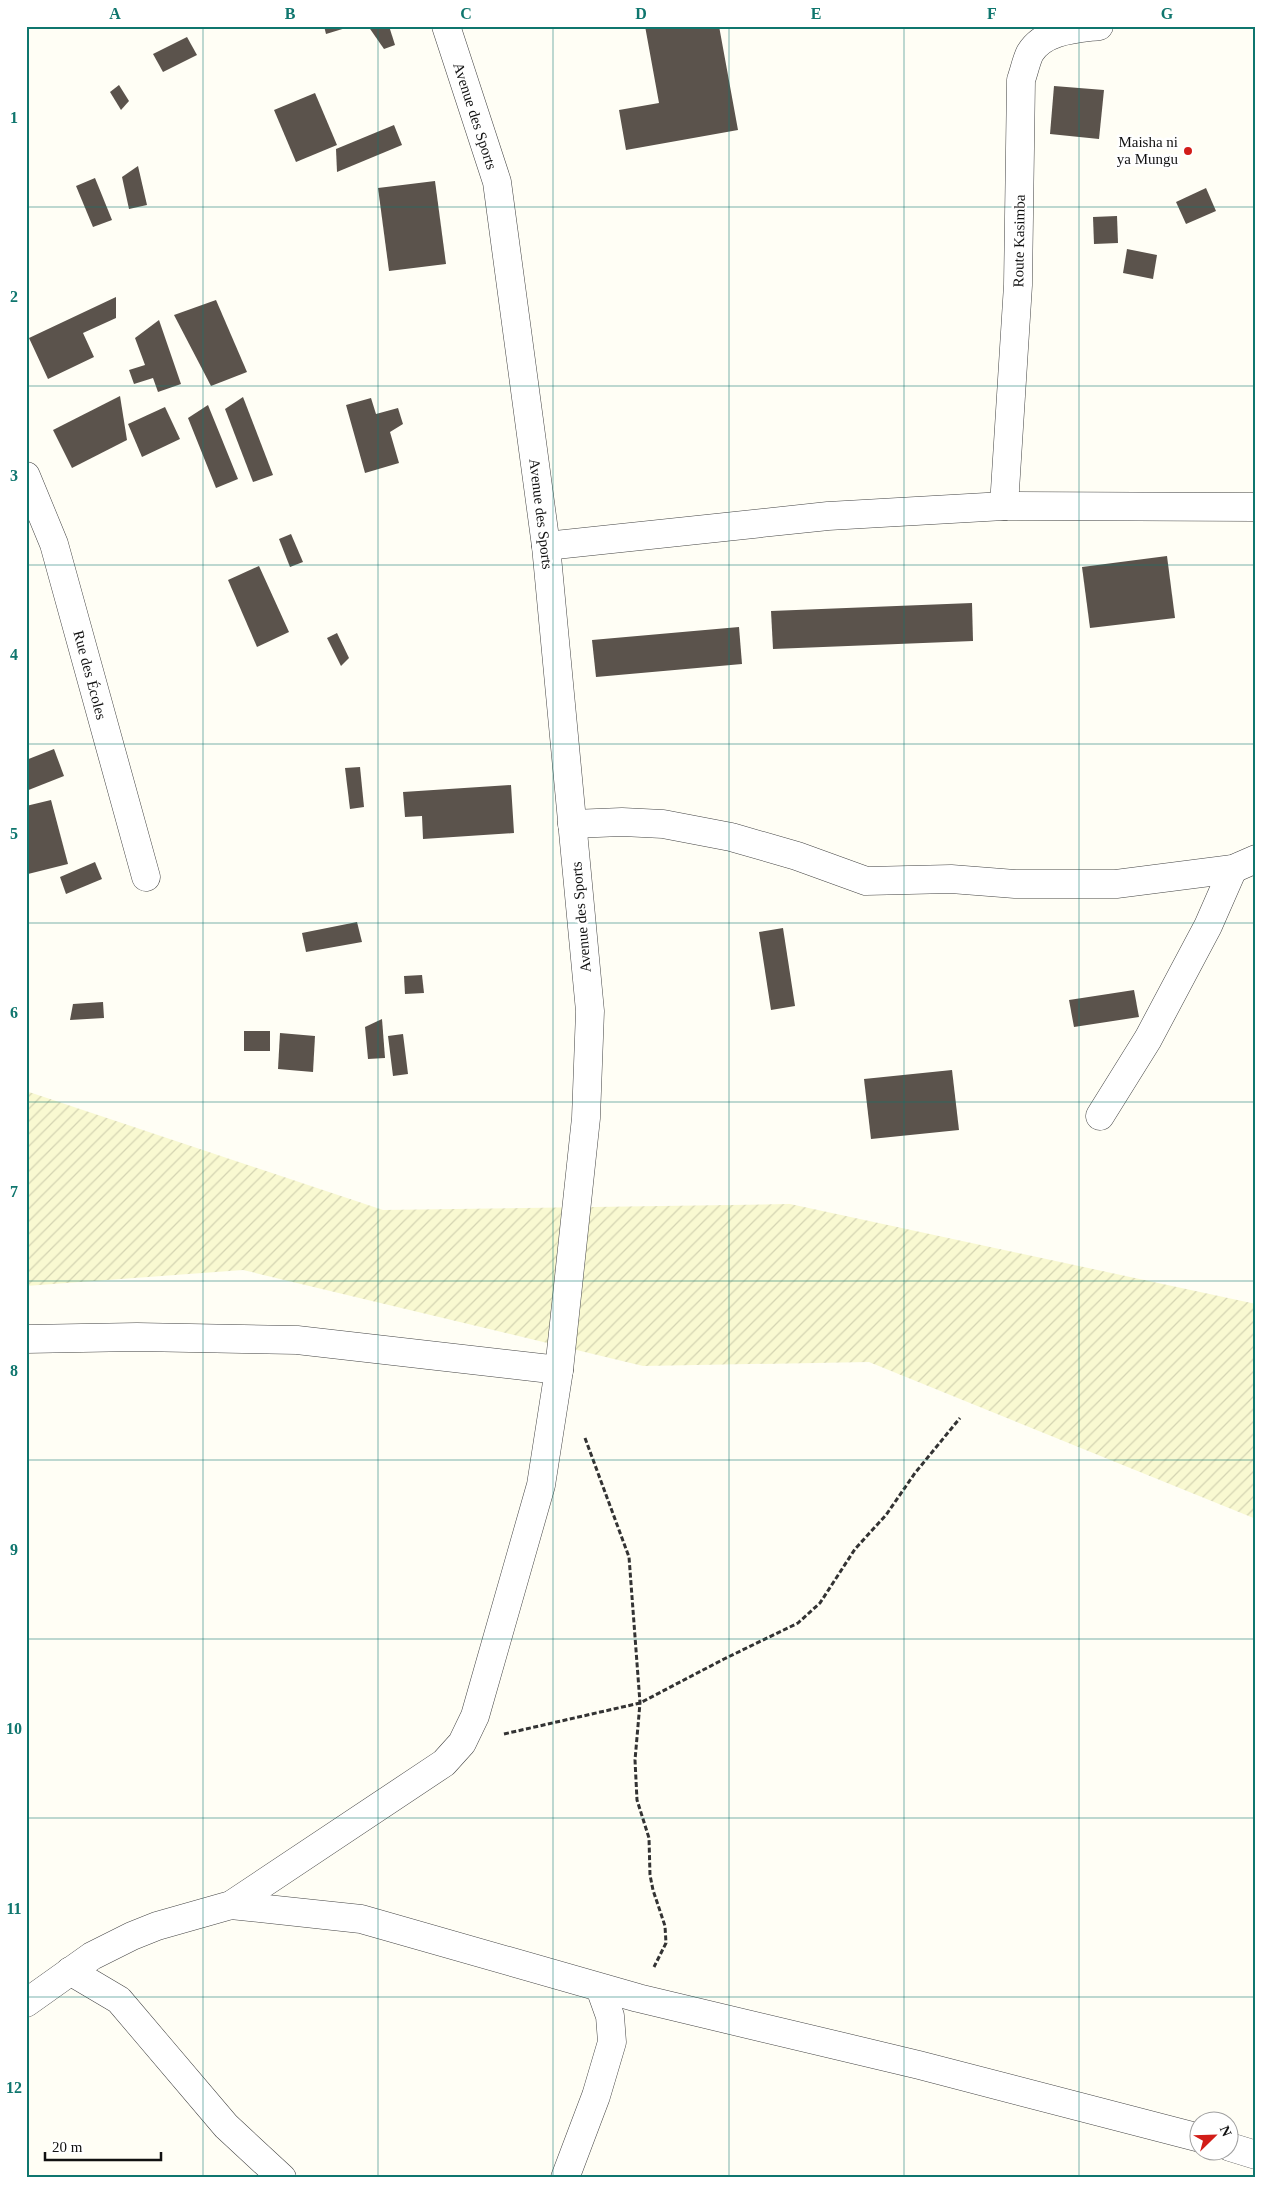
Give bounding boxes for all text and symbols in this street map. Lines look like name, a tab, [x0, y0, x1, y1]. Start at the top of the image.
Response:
text: A	[109, 5, 121, 22]
text: B	[285, 5, 296, 22]
text: C	[460, 5, 472, 22]
text: D	[635, 5, 647, 22]
text: E	[811, 5, 821, 22]
text: F	[987, 5, 997, 22]
text: G	[1161, 5, 1174, 22]
street label: Avenue des Sports	[450, 61, 500, 172]
text: 1	[10, 109, 18, 126]
place label: Maisha ni ya Mungu	[1117, 134, 1178, 167]
marker: Maisha ni ya Mungu	[1182, 145, 1194, 157]
street label: Route Kasimba	[1010, 194, 1028, 288]
text: 2	[10, 288, 18, 305]
street label: Avenue des Sports	[526, 458, 556, 570]
text: 3	[10, 467, 18, 484]
street label: Rue des Écoles	[70, 629, 110, 721]
text: 4	[10, 646, 18, 663]
text: 5	[10, 825, 18, 842]
street label: Avenue des Sports	[568, 861, 594, 973]
text: 6	[10, 1004, 18, 1021]
text: 7	[10, 1183, 18, 1200]
text: 8	[10, 1362, 18, 1379]
text: 9	[10, 1541, 18, 1558]
text: 10	[6, 1720, 22, 1737]
text: 11	[6, 1900, 22, 1917]
text: 12	[6, 2079, 22, 2096]
north arrow	[1190, 2112, 1240, 2162]
text: N	[1217, 2124, 1234, 2139]
scale bar	[45, 2129, 161, 2161]
text: 20 m	[52, 2139, 83, 2155]

